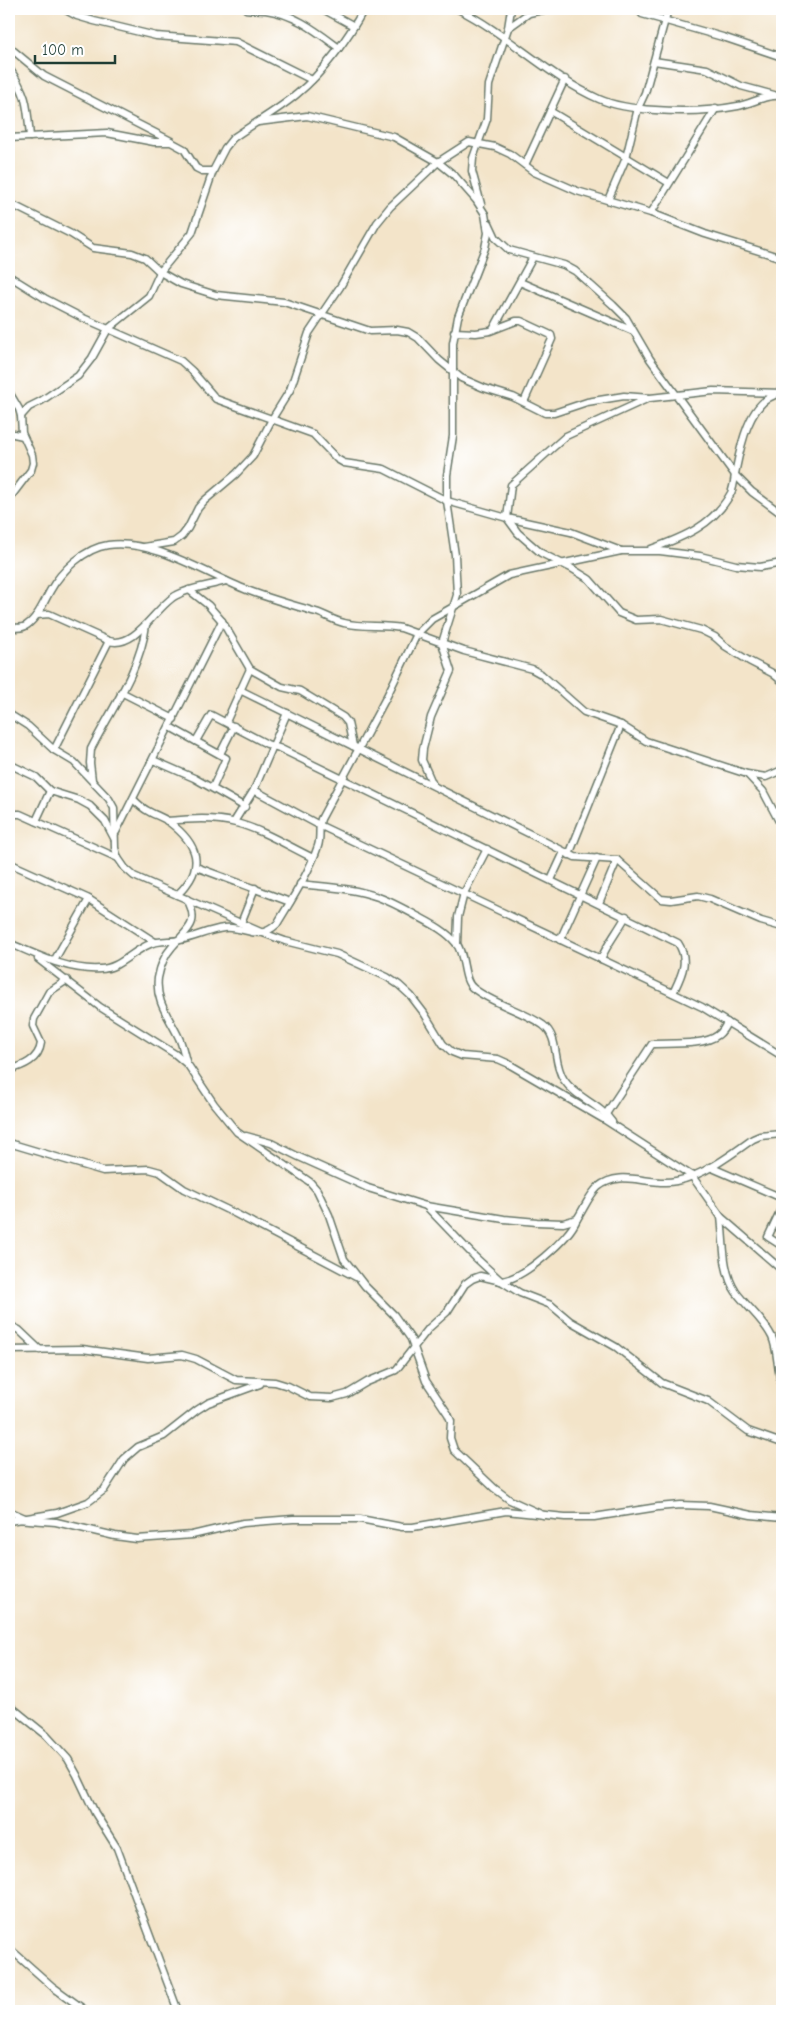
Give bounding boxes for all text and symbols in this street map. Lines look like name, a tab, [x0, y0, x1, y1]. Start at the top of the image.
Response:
scale bar	[35, 32, 115, 64]
text: 100 m	[42, 41, 84, 59]

